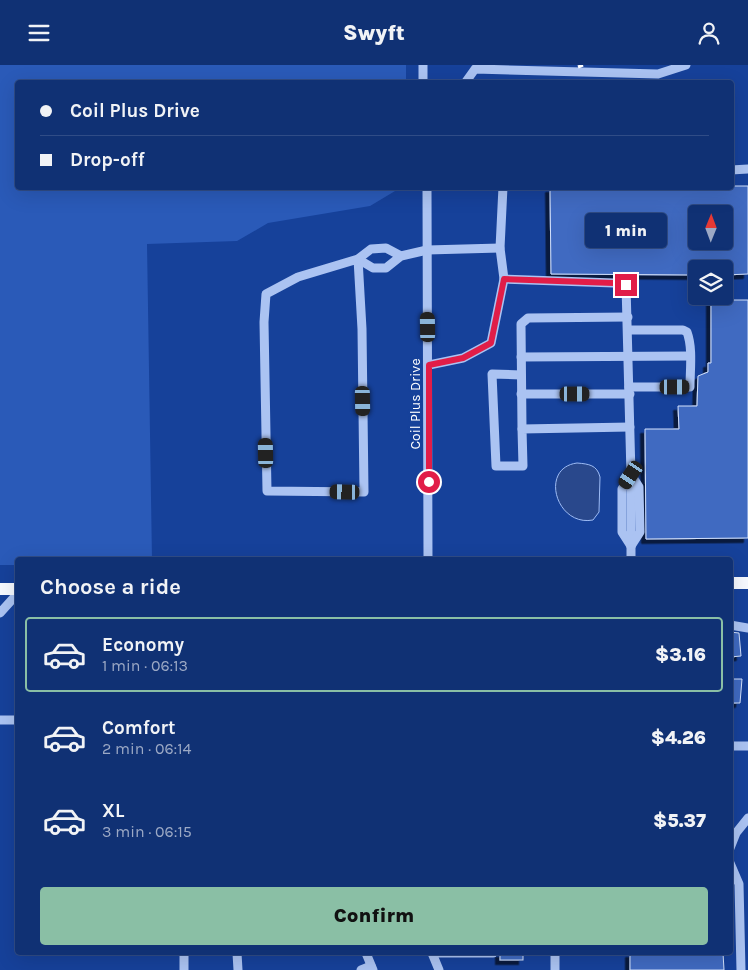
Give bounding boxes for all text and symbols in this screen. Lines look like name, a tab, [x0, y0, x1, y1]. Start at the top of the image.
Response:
icon: menu	[25, 19, 53, 47]
icon: person	[695, 19, 723, 47]
text: Swyft	[343, 20, 405, 46]
text: Coil Plus Drive	[70, 100, 200, 122]
text: Drop-off	[70, 149, 145, 171]
north arrow	[688, 205, 732, 250]
map controls	[688, 205, 733, 305]
callout: 1 min	[585, 213, 667, 247]
text: 1 min	[605, 221, 647, 240]
button: layers	[688, 260, 733, 305]
route end	[615, 274, 637, 296]
car	[420, 312, 435, 342]
street label: Coil Plus Drive	[407, 358, 424, 450]
car	[660, 380, 690, 395]
car	[355, 386, 370, 416]
car	[560, 387, 590, 402]
car	[258, 438, 273, 468]
car	[616, 458, 645, 492]
route start	[418, 471, 440, 493]
car	[329, 484, 360, 500]
text: Choose a ride	[40, 574, 181, 600]
icon: car	[42, 632, 87, 677]
text: Economy	[102, 634, 184, 656]
text: $3.16	[655, 644, 706, 666]
text: 1 min · 06:13	[102, 656, 188, 675]
icon: car	[42, 715, 87, 760]
text: Comfort	[102, 717, 176, 739]
text: $4.26	[651, 727, 706, 749]
text: 2 min · 06:14	[102, 739, 192, 758]
icon: car	[42, 798, 87, 843]
text: XL	[102, 800, 124, 822]
text: $5.37	[653, 810, 706, 832]
text: 3 min · 06:15	[102, 822, 192, 841]
button: Confirm	[40, 887, 708, 945]

